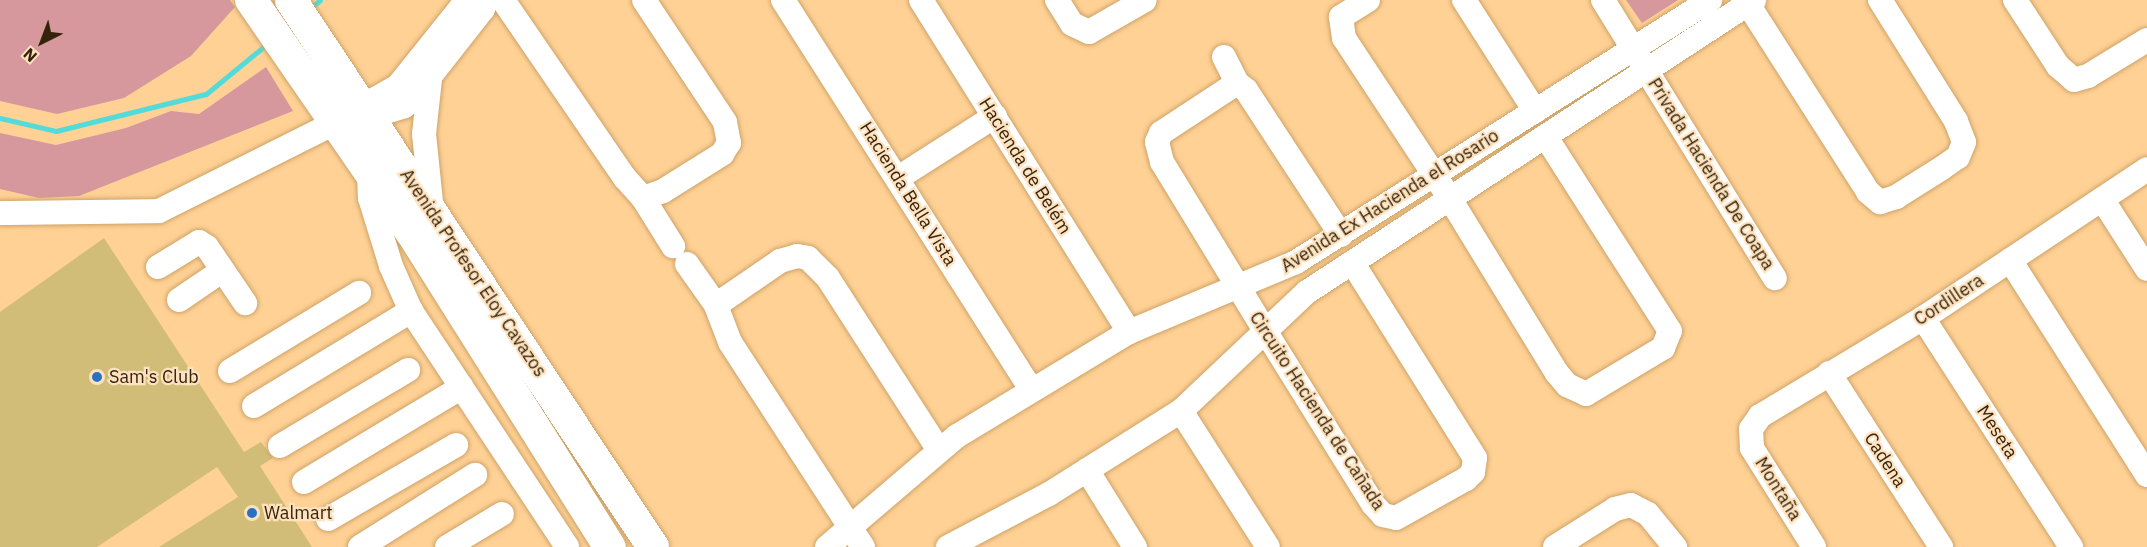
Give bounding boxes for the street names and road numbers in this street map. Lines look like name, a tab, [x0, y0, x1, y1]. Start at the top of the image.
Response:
street label: Privada Hacienda De Coapa	[1643, 74, 1779, 274]
street label: Hacienda de Belém	[974, 94, 1076, 238]
street label: Hacienda Bella Vista	[855, 118, 961, 270]
street label: Avenida Ex Hacienda el Rosario	[1277, 125, 1503, 277]
street label: Avenida Profesor Eloy Cavazos	[395, 165, 551, 381]
street label: Cordillera	[1910, 270, 1988, 330]
street label: Circuito Hacienda de Cañada	[1245, 308, 1389, 514]
street label: Meseta	[1972, 401, 2022, 463]
street label: Cadena	[1859, 429, 1911, 491]
street label: Montaña	[1750, 453, 1806, 525]

